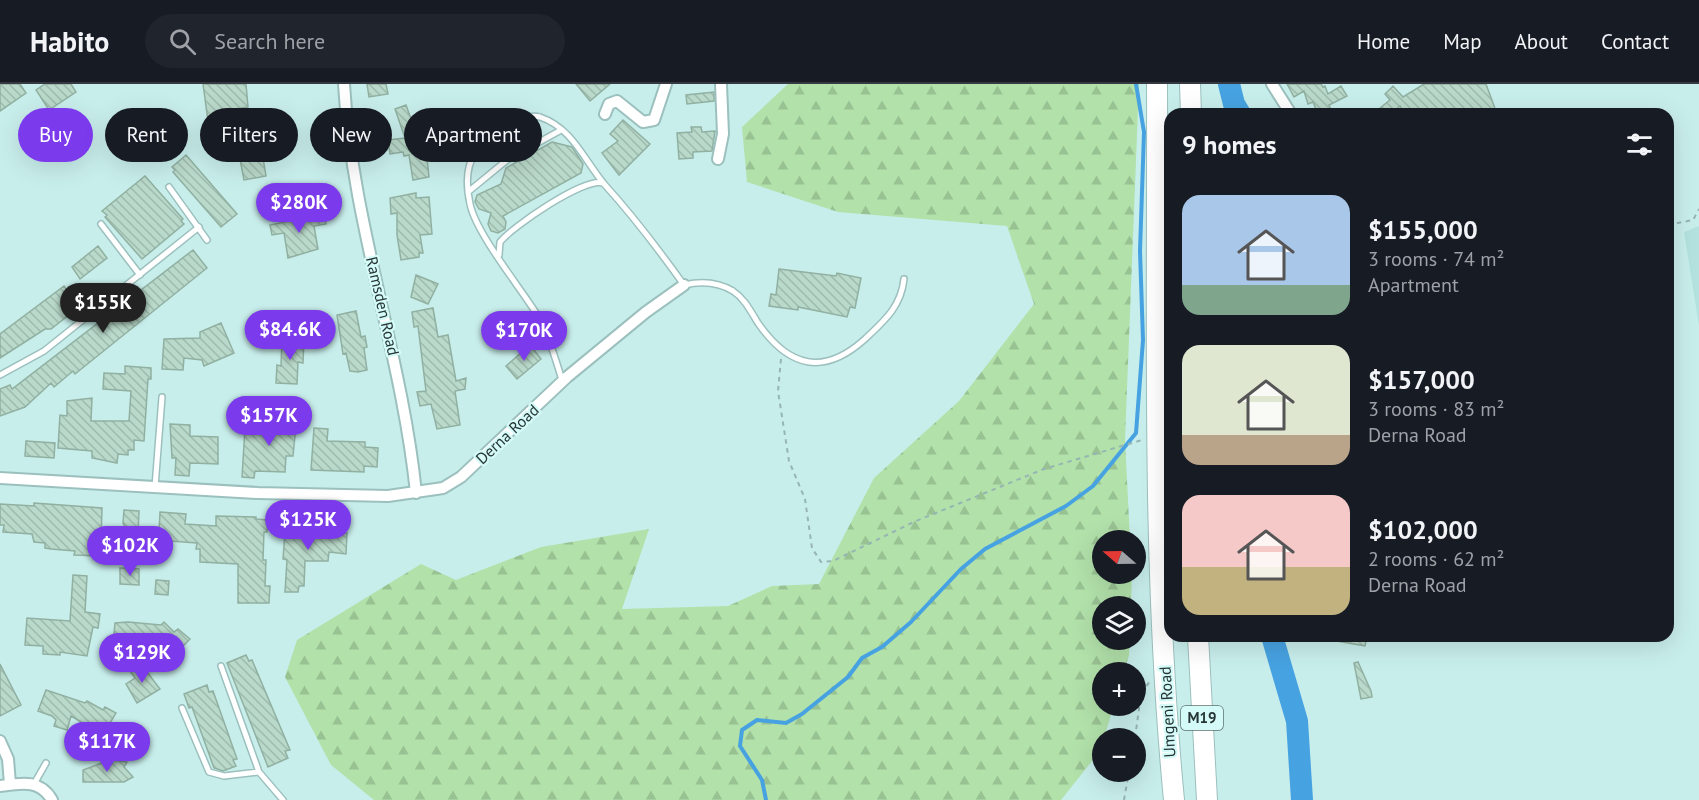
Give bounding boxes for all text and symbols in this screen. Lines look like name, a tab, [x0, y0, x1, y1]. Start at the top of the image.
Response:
search box	[145, 14, 565, 68]
text: Habito	[30, 23, 109, 60]
icon: search	[166, 25, 199, 58]
text: Search here	[214, 27, 325, 55]
text: Home	[1357, 28, 1410, 55]
text: Map	[1443, 28, 1482, 55]
text: About	[1515, 28, 1568, 55]
text: Contact	[1601, 28, 1669, 55]
chip: Buy	[18, 108, 93, 162]
chip: Rent	[105, 108, 188, 162]
chip: Filters	[200, 108, 298, 162]
chip: New	[310, 108, 392, 162]
chip: Apartment	[404, 108, 542, 162]
text: 9 homes	[1182, 128, 1277, 161]
icon: filters	[1623, 128, 1656, 161]
pin: $280K	[257, 183, 341, 234]
text: $280K	[270, 189, 328, 215]
text: $155,000	[1368, 213, 1478, 246]
icon: home	[1230, 219, 1302, 291]
text: 3 rooms · 74 m²	[1368, 246, 1504, 272]
street label: Ramsden Road	[362, 255, 404, 357]
text: Apartment	[1368, 272, 1459, 298]
pin: $155K	[61, 283, 145, 334]
text: $155K	[74, 289, 132, 315]
pin: $84.6K	[241, 310, 339, 361]
pin: $170K	[482, 311, 566, 362]
text: $84.6K	[259, 316, 321, 342]
text: $170K	[495, 317, 553, 343]
text: $157,000	[1368, 363, 1475, 396]
icon: home	[1230, 369, 1302, 441]
pin: $157K	[227, 396, 311, 447]
text: 3 rooms · 83 m²	[1368, 396, 1504, 422]
street label: Derna Road	[471, 400, 543, 468]
text: $157K	[240, 402, 298, 428]
text: Derna Road	[1368, 422, 1467, 448]
pin: $125K	[266, 500, 350, 551]
text: $125K	[279, 506, 337, 532]
text: $102,000	[1368, 513, 1478, 546]
icon: home	[1230, 519, 1302, 591]
pin: $102K	[88, 526, 172, 577]
north arrow	[1092, 530, 1146, 584]
map controls	[1092, 530, 1146, 782]
text: $102K	[101, 532, 159, 558]
text: 2 rooms · 62 m²	[1368, 546, 1504, 572]
text: Derna Road	[1368, 572, 1467, 598]
button: layers	[1092, 596, 1146, 650]
pin: $129K	[100, 633, 184, 684]
text: $129K	[113, 639, 171, 665]
button: +	[1092, 662, 1146, 716]
street label: Umgeni Road	[1155, 666, 1179, 758]
road number: M19	[1181, 706, 1223, 730]
pin: $117K	[65, 722, 149, 773]
text: $117K	[78, 728, 136, 754]
button: −	[1092, 728, 1146, 782]

